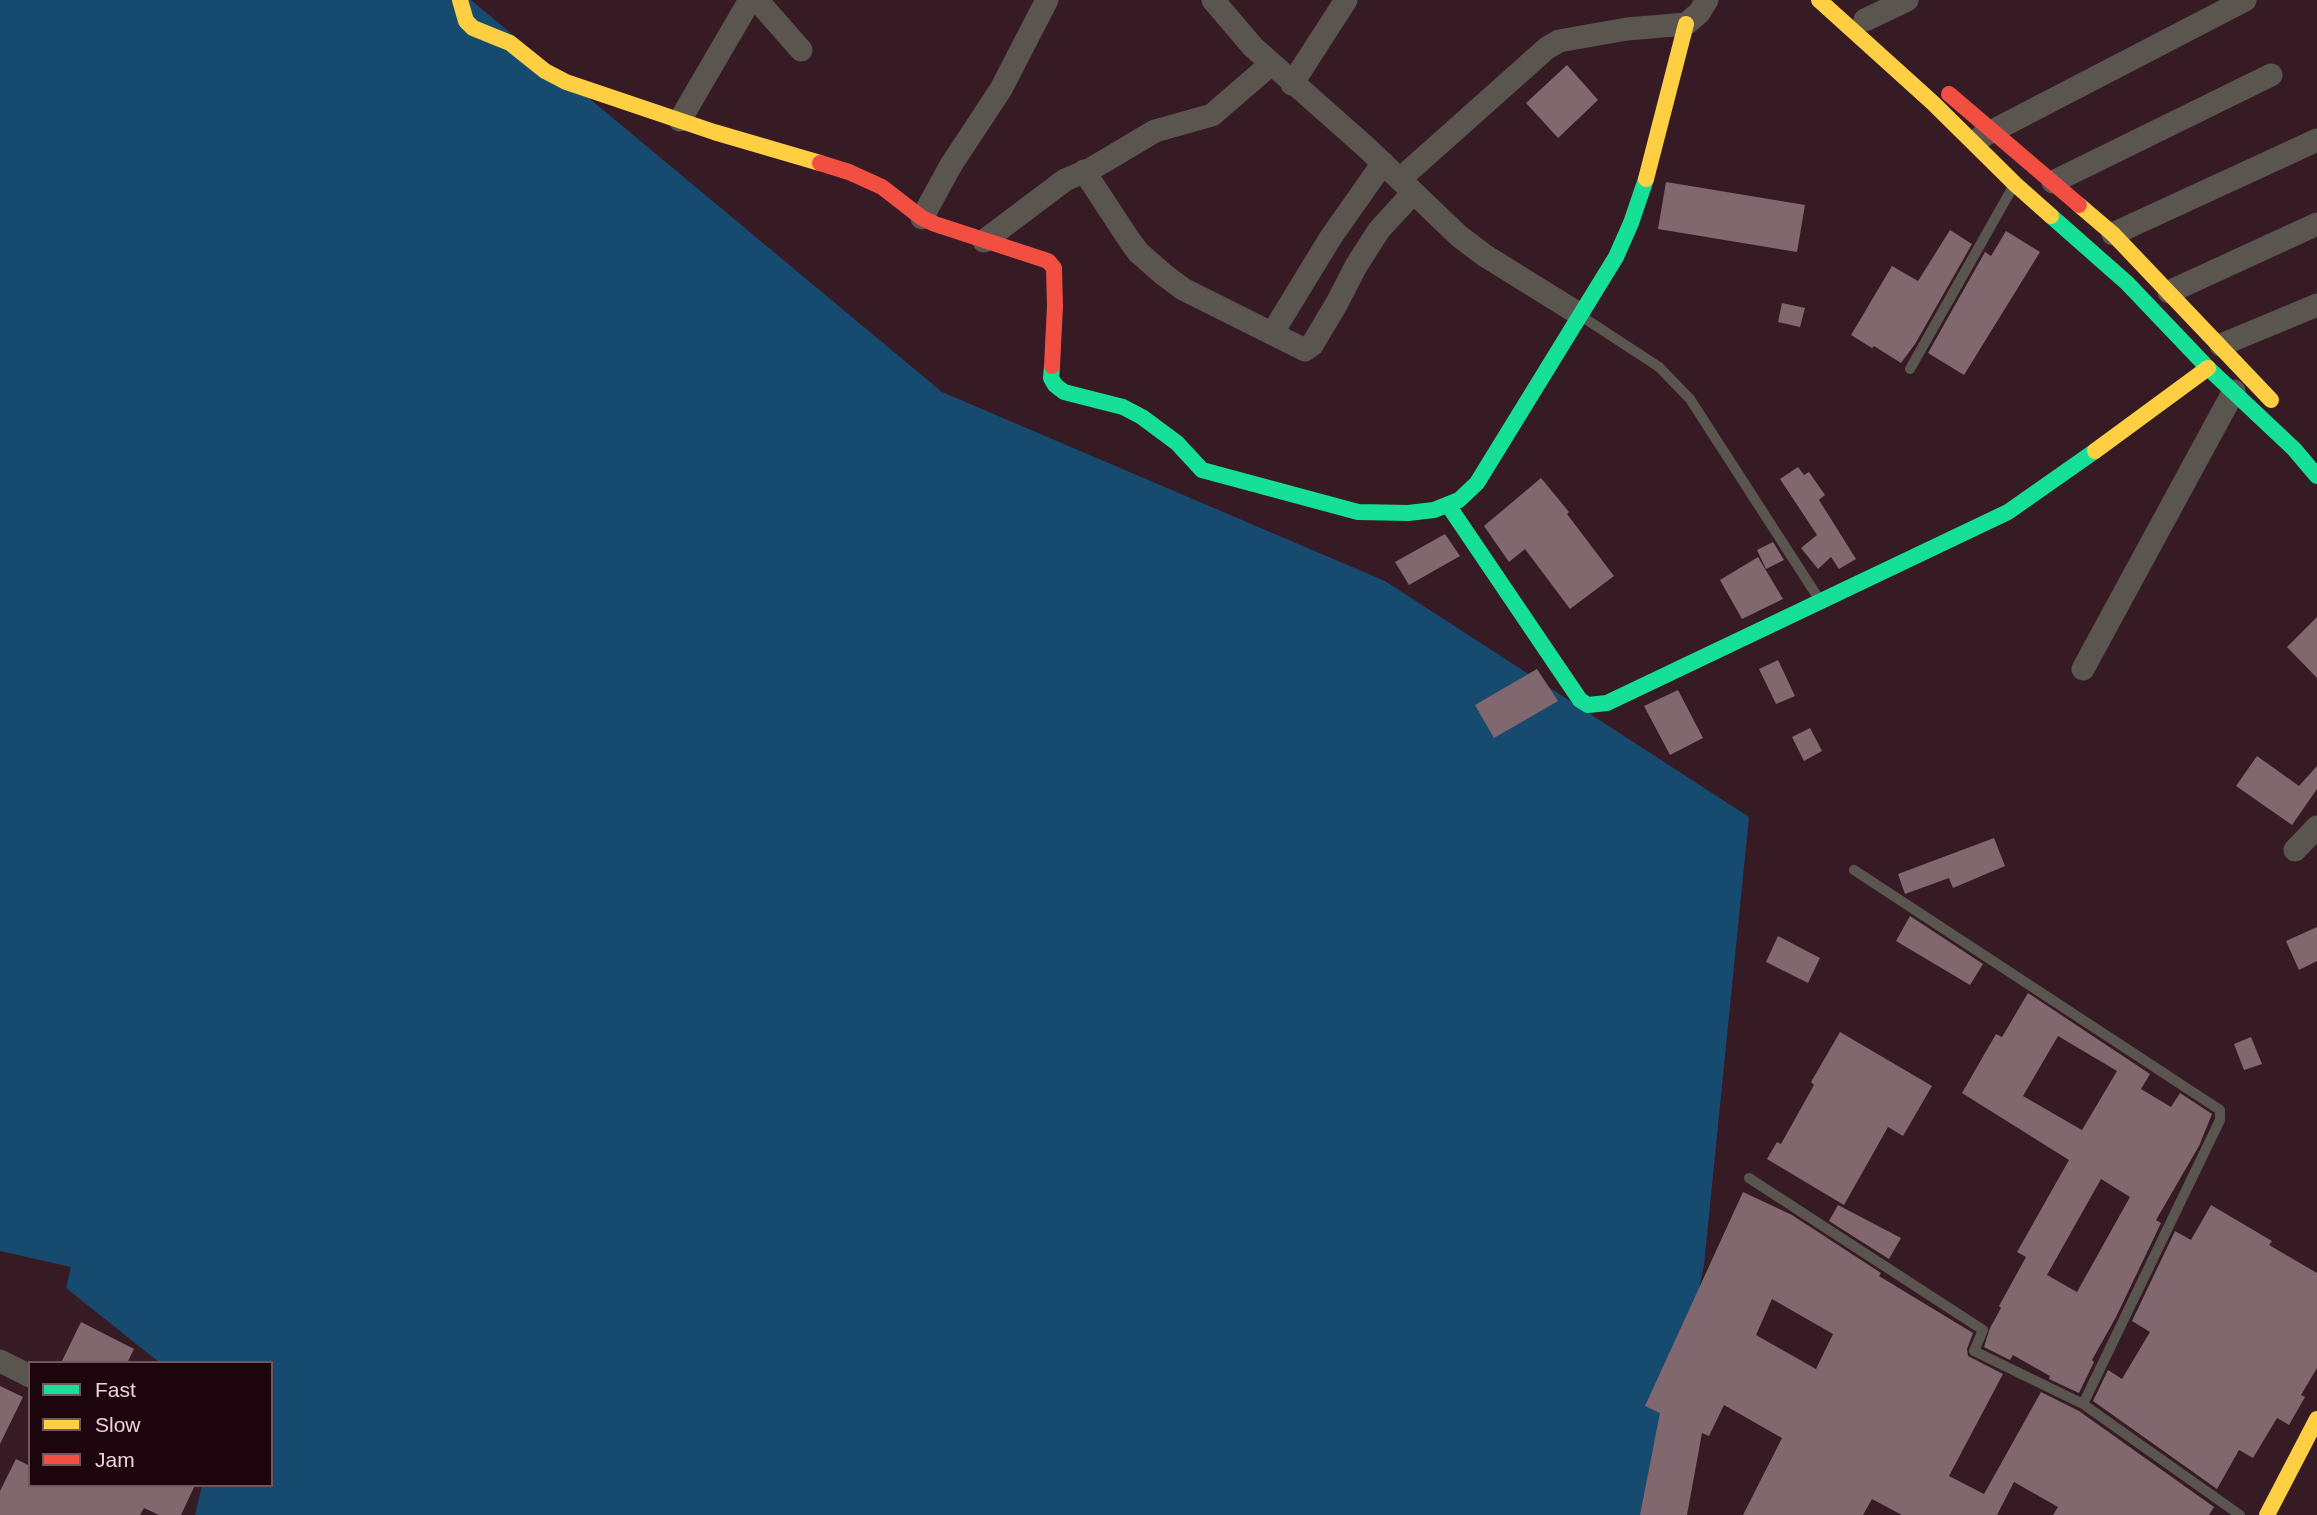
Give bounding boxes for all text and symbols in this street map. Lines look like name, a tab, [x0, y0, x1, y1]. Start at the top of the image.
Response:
legend	[28, 1361, 273, 1487]
text: Fast	[95, 1378, 136, 1401]
text: Slow	[95, 1413, 141, 1436]
text: Jam	[95, 1448, 135, 1471]

